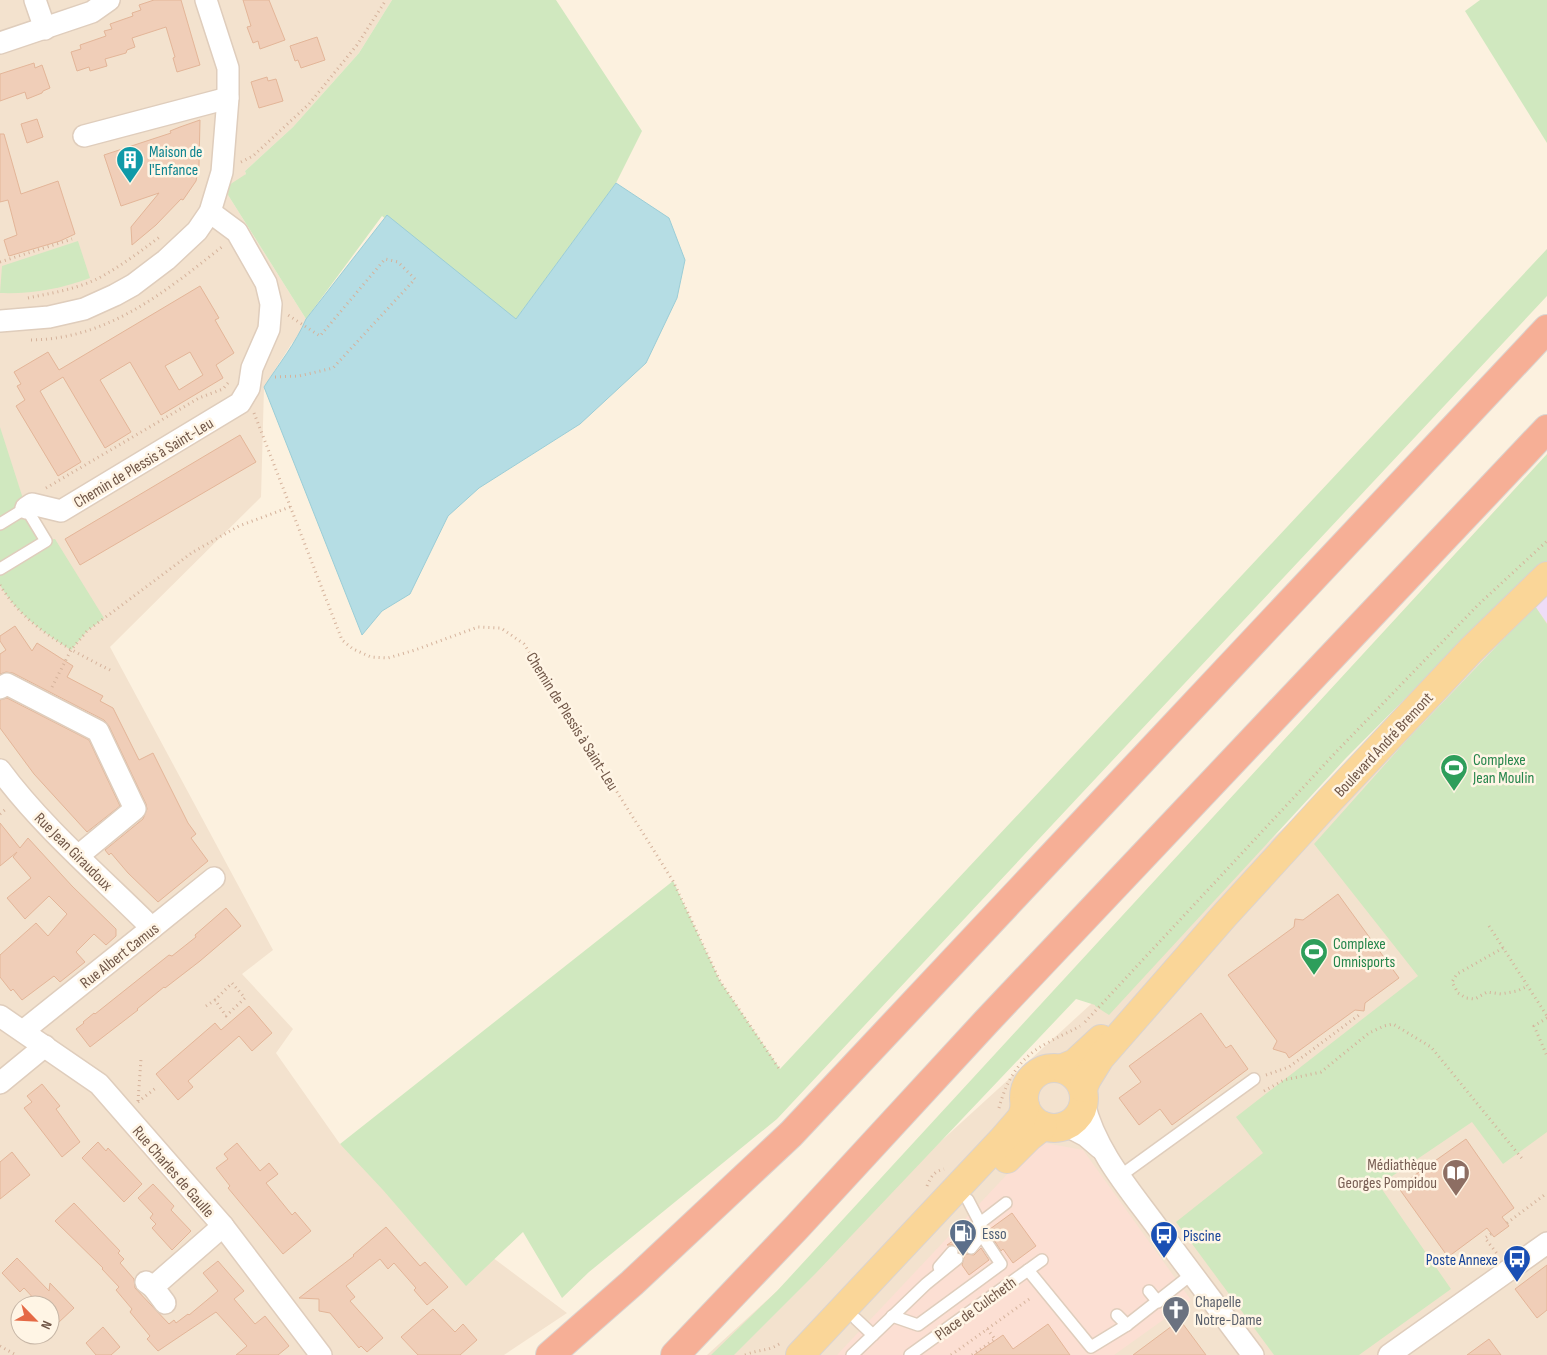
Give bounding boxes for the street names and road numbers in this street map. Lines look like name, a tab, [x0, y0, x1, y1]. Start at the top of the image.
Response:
street label: Chemin de Plessis à Saint-Leu	[71, 414, 217, 512]
street label: Chemin de Plessis à Saint-Leu	[521, 649, 622, 794]
street label: Boulevard André Bremont	[1331, 689, 1438, 801]
street label: Rue Jean Giraudoux	[30, 809, 116, 895]
street label: Rue Albert Camus	[77, 919, 163, 993]
street label: Rue Charles de Gaulle	[128, 1122, 218, 1222]
street label: Place de Culcheth	[932, 1273, 1020, 1345]

